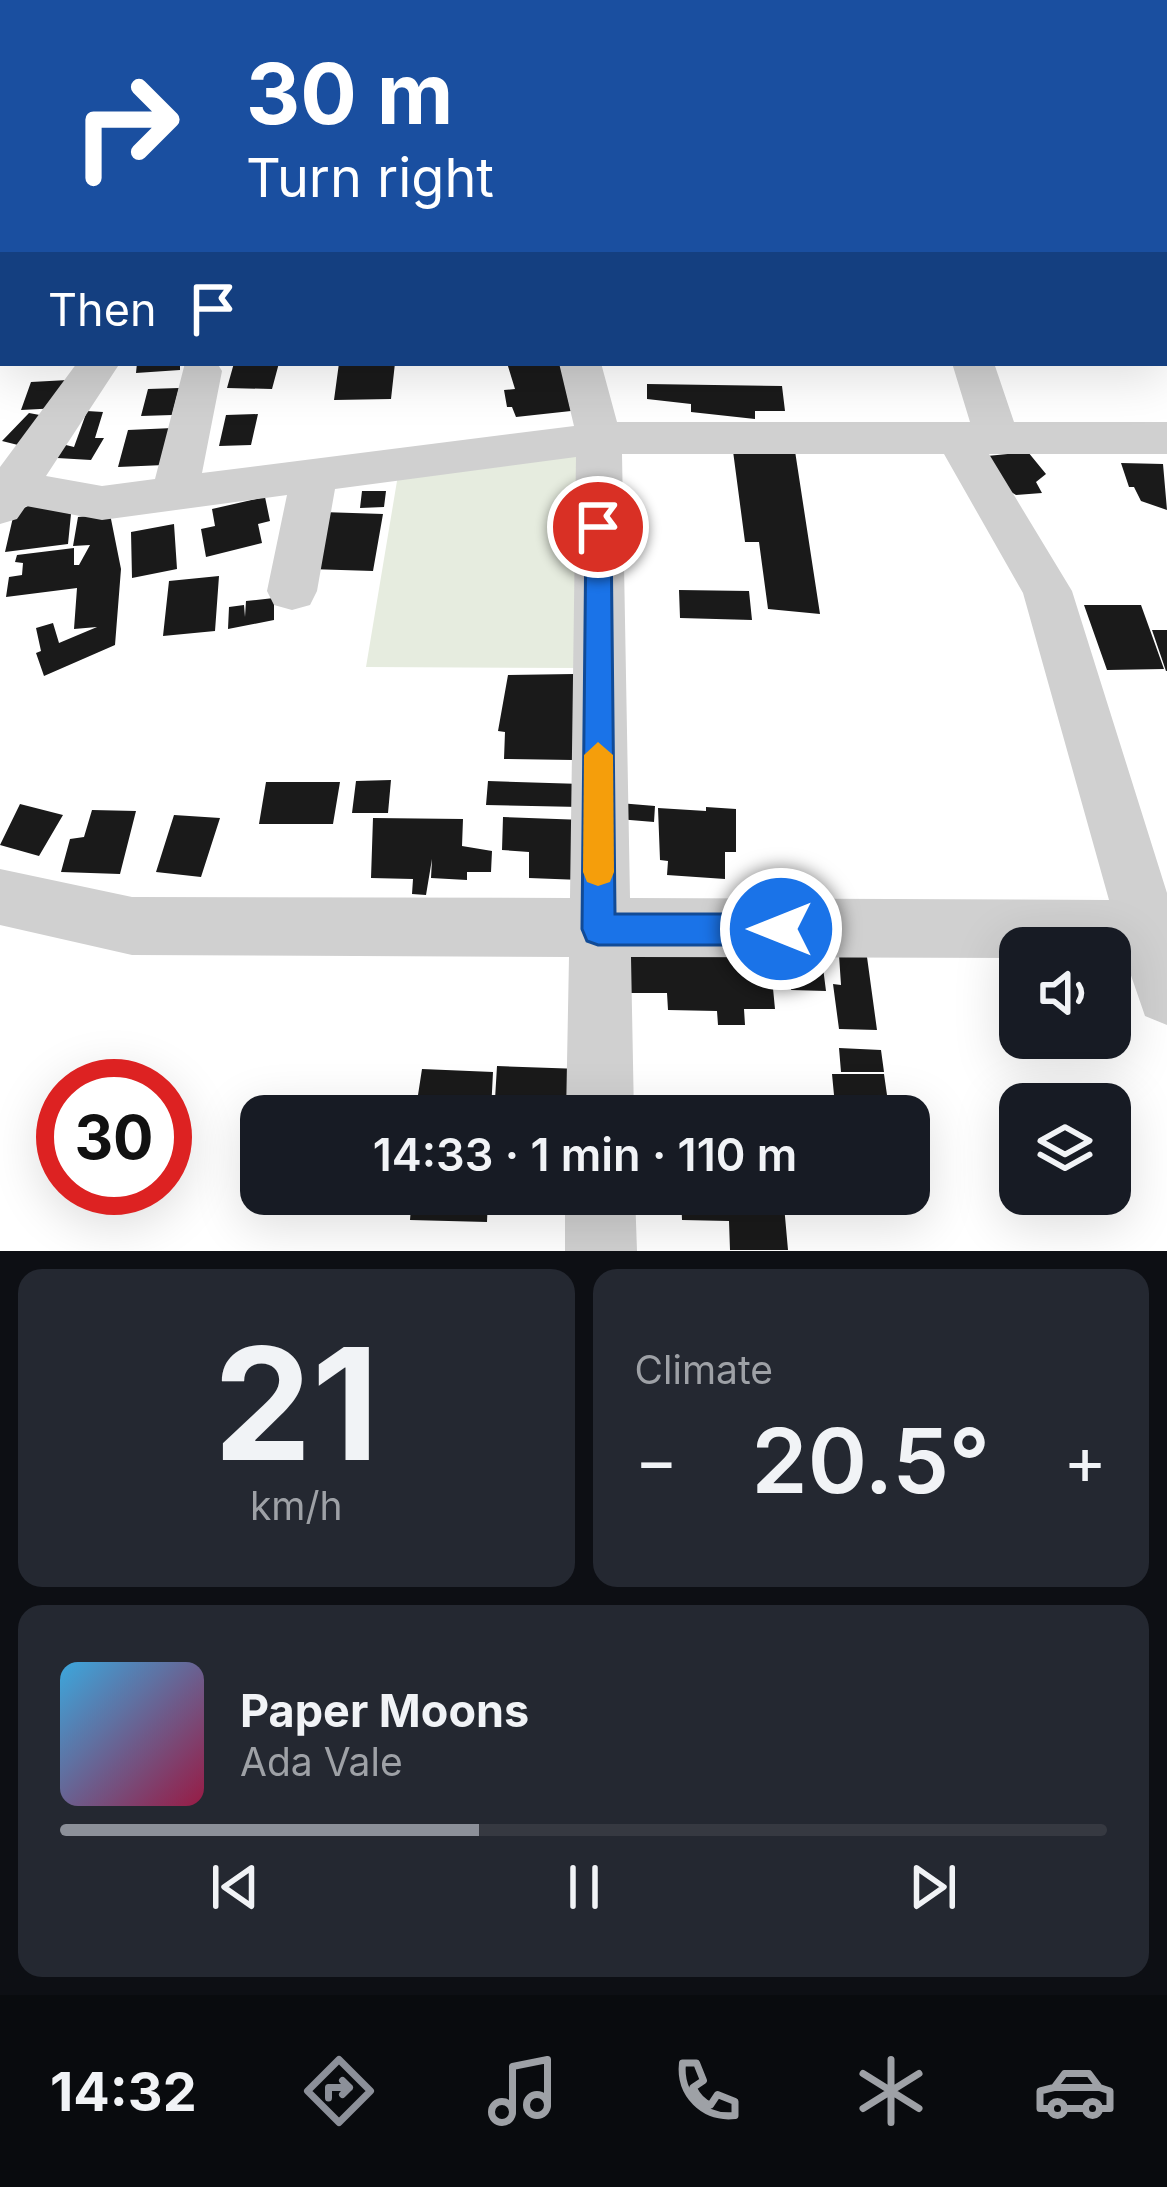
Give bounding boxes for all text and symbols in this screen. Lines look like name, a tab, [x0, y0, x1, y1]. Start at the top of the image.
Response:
text: 30 m	[246, 43, 453, 144]
icon: right	[48, 48, 204, 204]
text: Turn right	[246, 145, 494, 210]
icon: arrive	[180, 276, 246, 342]
text: Then	[48, 282, 156, 337]
pin	[547, 476, 649, 578]
icon: arrive	[565, 494, 631, 560]
position arrow	[718, 866, 844, 992]
map controls	[999, 927, 1131, 1215]
button: sound	[999, 927, 1131, 1059]
speed limit sign: 30	[36, 1059, 192, 1215]
button: layers	[999, 1083, 1131, 1215]
text: 14:33 · 1 min · 110 m	[373, 1127, 797, 1182]
text: 21	[213, 1309, 379, 1498]
text: Climate	[635, 1346, 773, 1393]
text: 20.5°	[752, 1406, 990, 1515]
text: −	[635, 1420, 678, 1500]
text: +	[1063, 1420, 1107, 1500]
text: km/h	[250, 1482, 343, 1529]
text: Paper Moons	[240, 1683, 529, 1738]
text: Ada Vale	[240, 1738, 403, 1785]
icon: previous	[202, 1854, 268, 1920]
icon: pause	[551, 1854, 617, 1920]
icon: next	[900, 1854, 966, 1920]
icon: directions	[297, 2049, 381, 2133]
icon: music	[481, 2049, 565, 2133]
icon: phone	[665, 2049, 749, 2133]
icon: climate	[849, 2049, 933, 2133]
icon: car	[1033, 2049, 1117, 2133]
text: 14:32	[50, 2059, 197, 2124]

